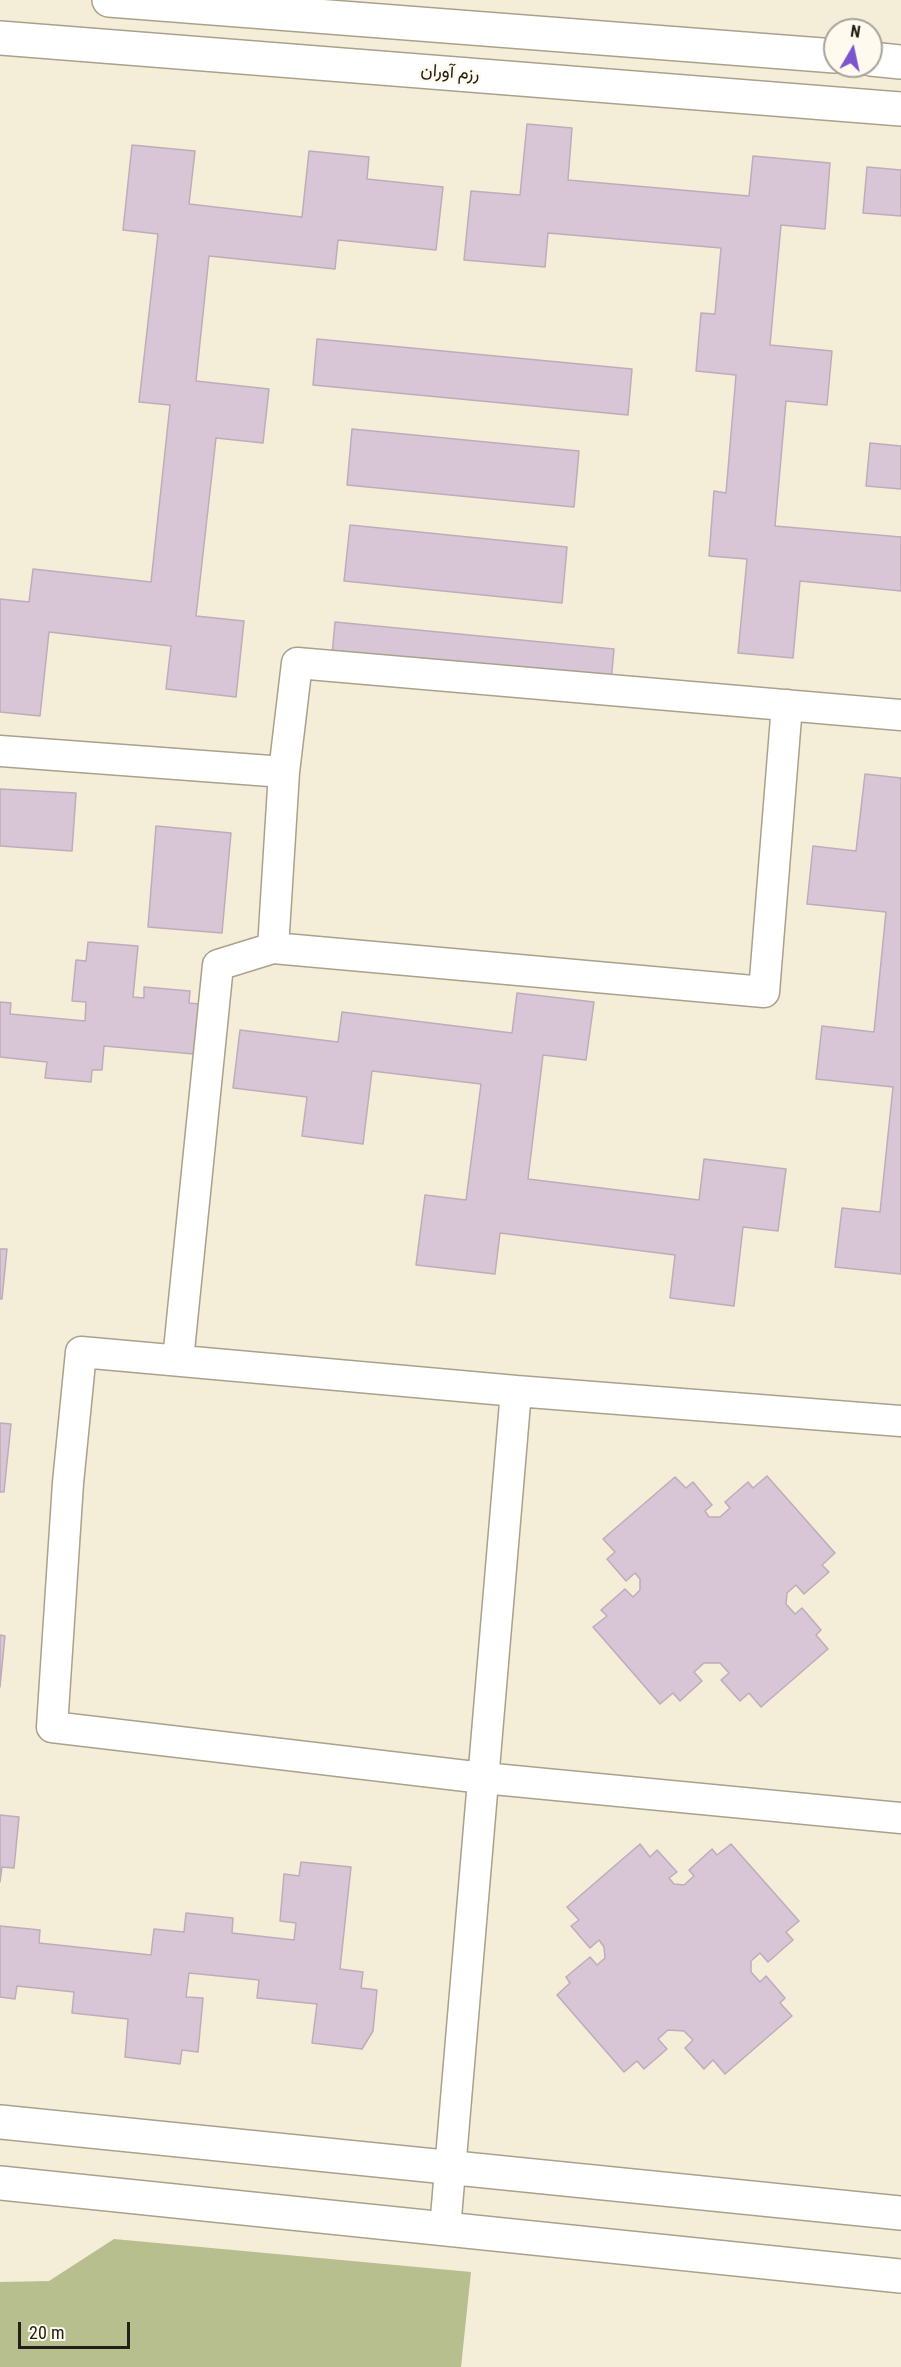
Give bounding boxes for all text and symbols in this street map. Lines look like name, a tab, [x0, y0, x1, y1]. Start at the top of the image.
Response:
north arrow	[823, 18, 883, 78]
text: N	[849, 22, 862, 42]
street label: رزم آوران	[420, 60, 480, 86]
scale bar	[21, 2310, 134, 2348]
text: 20 m	[29, 2322, 64, 2343]

